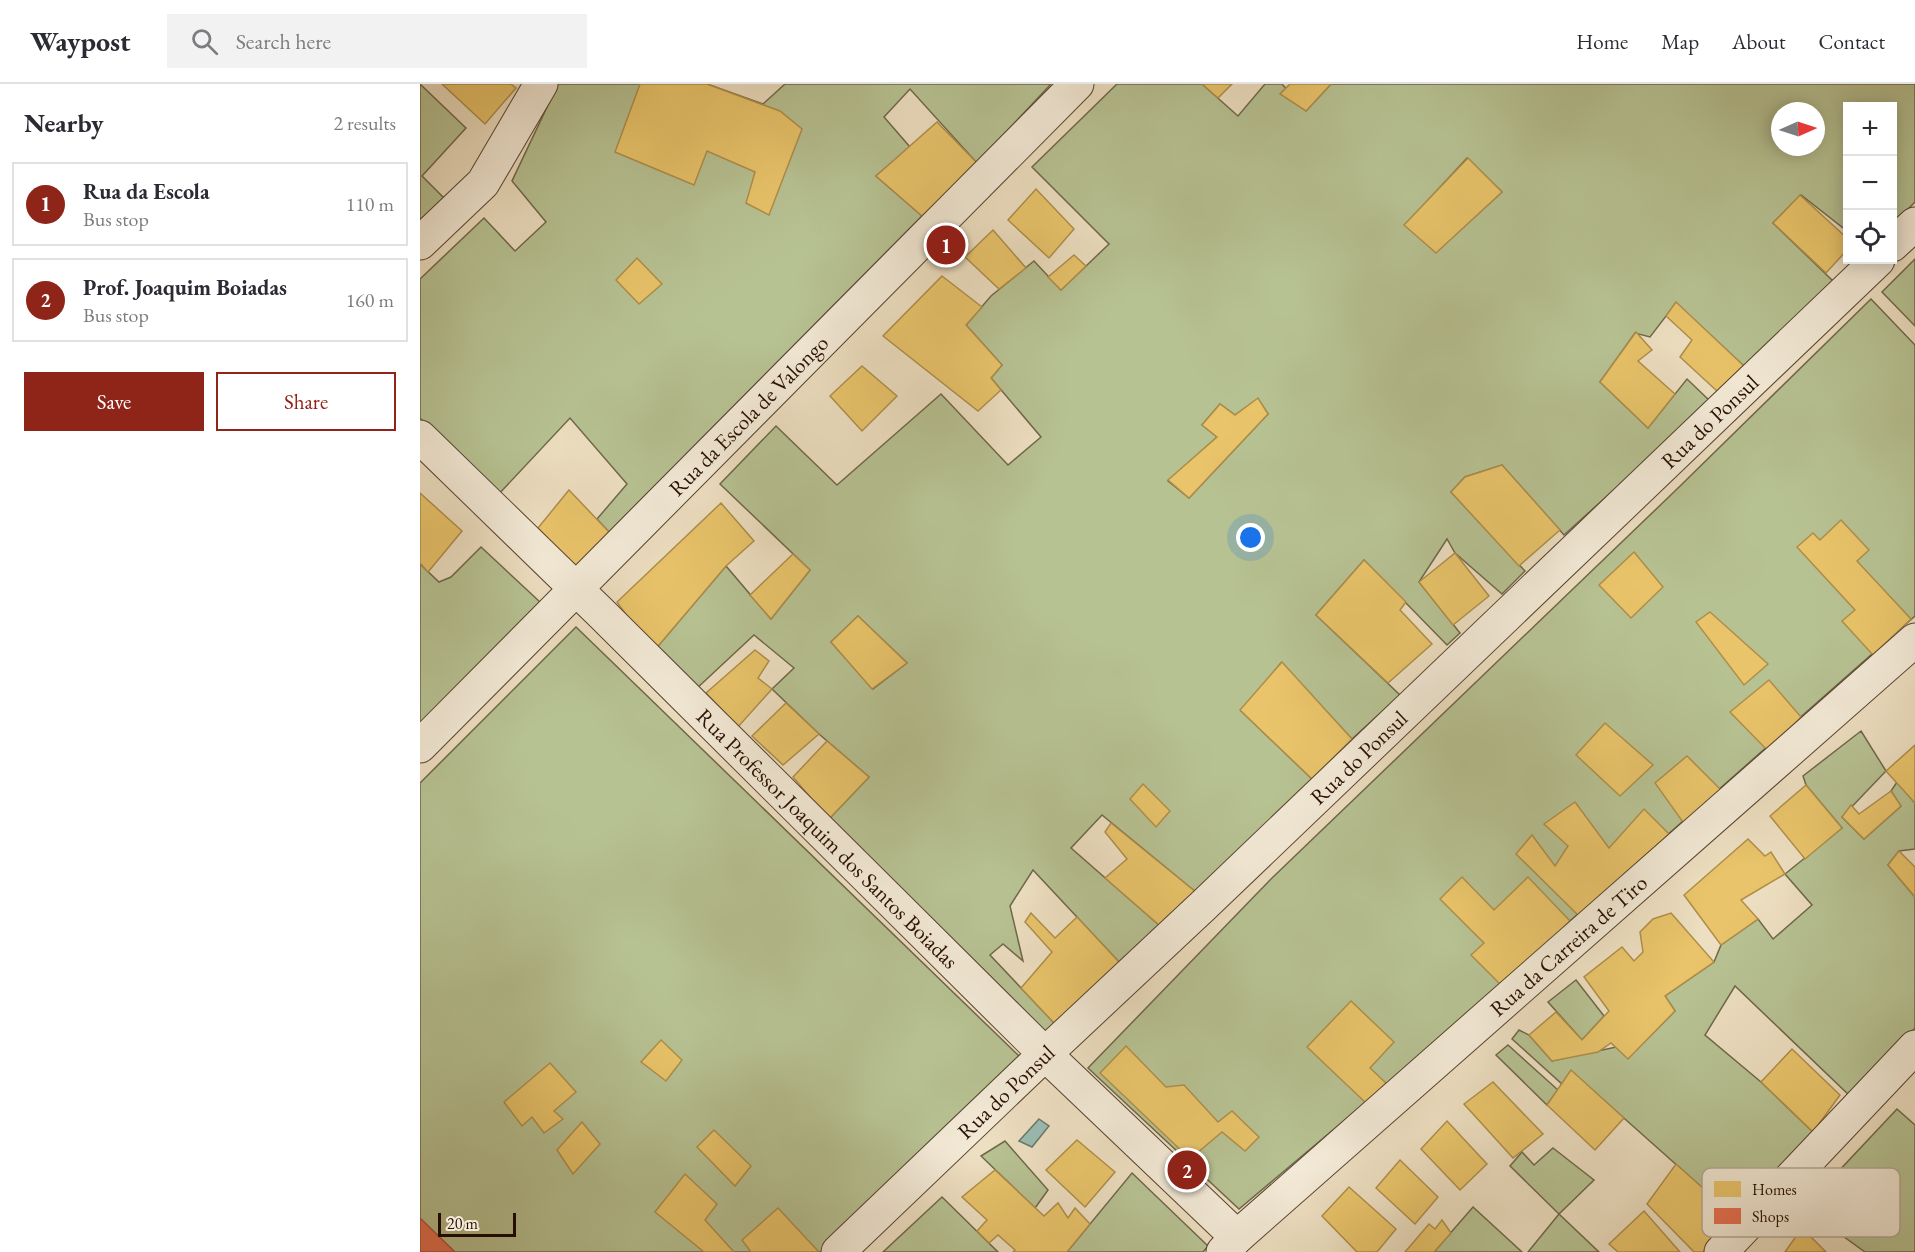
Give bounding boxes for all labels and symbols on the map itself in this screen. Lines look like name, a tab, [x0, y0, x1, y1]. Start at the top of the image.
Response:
north arrow	[1771, 102, 1825, 156]
pin: 1	[926, 222, 966, 268]
street label: Rua da Escola de Valongo	[662, 329, 835, 502]
street label: Rua do Ponsul	[1655, 368, 1765, 475]
your location	[1236, 523, 1265, 552]
street label: Rua Professor Joaquim dos Santos Boiadas	[690, 702, 965, 975]
street label: Rua do Ponsul	[1304, 704, 1414, 811]
street label: Rua da Carreira de Tiro	[1484, 868, 1654, 1023]
street label: Rua do Ponsul	[951, 1038, 1061, 1145]
pin: 2	[1168, 1148, 1206, 1192]
legend	[1702, 1168, 1900, 1237]
text: Homes	[1752, 1179, 1797, 1200]
text: Shops	[1752, 1206, 1789, 1227]
scale bar	[438, 1210, 516, 1238]

